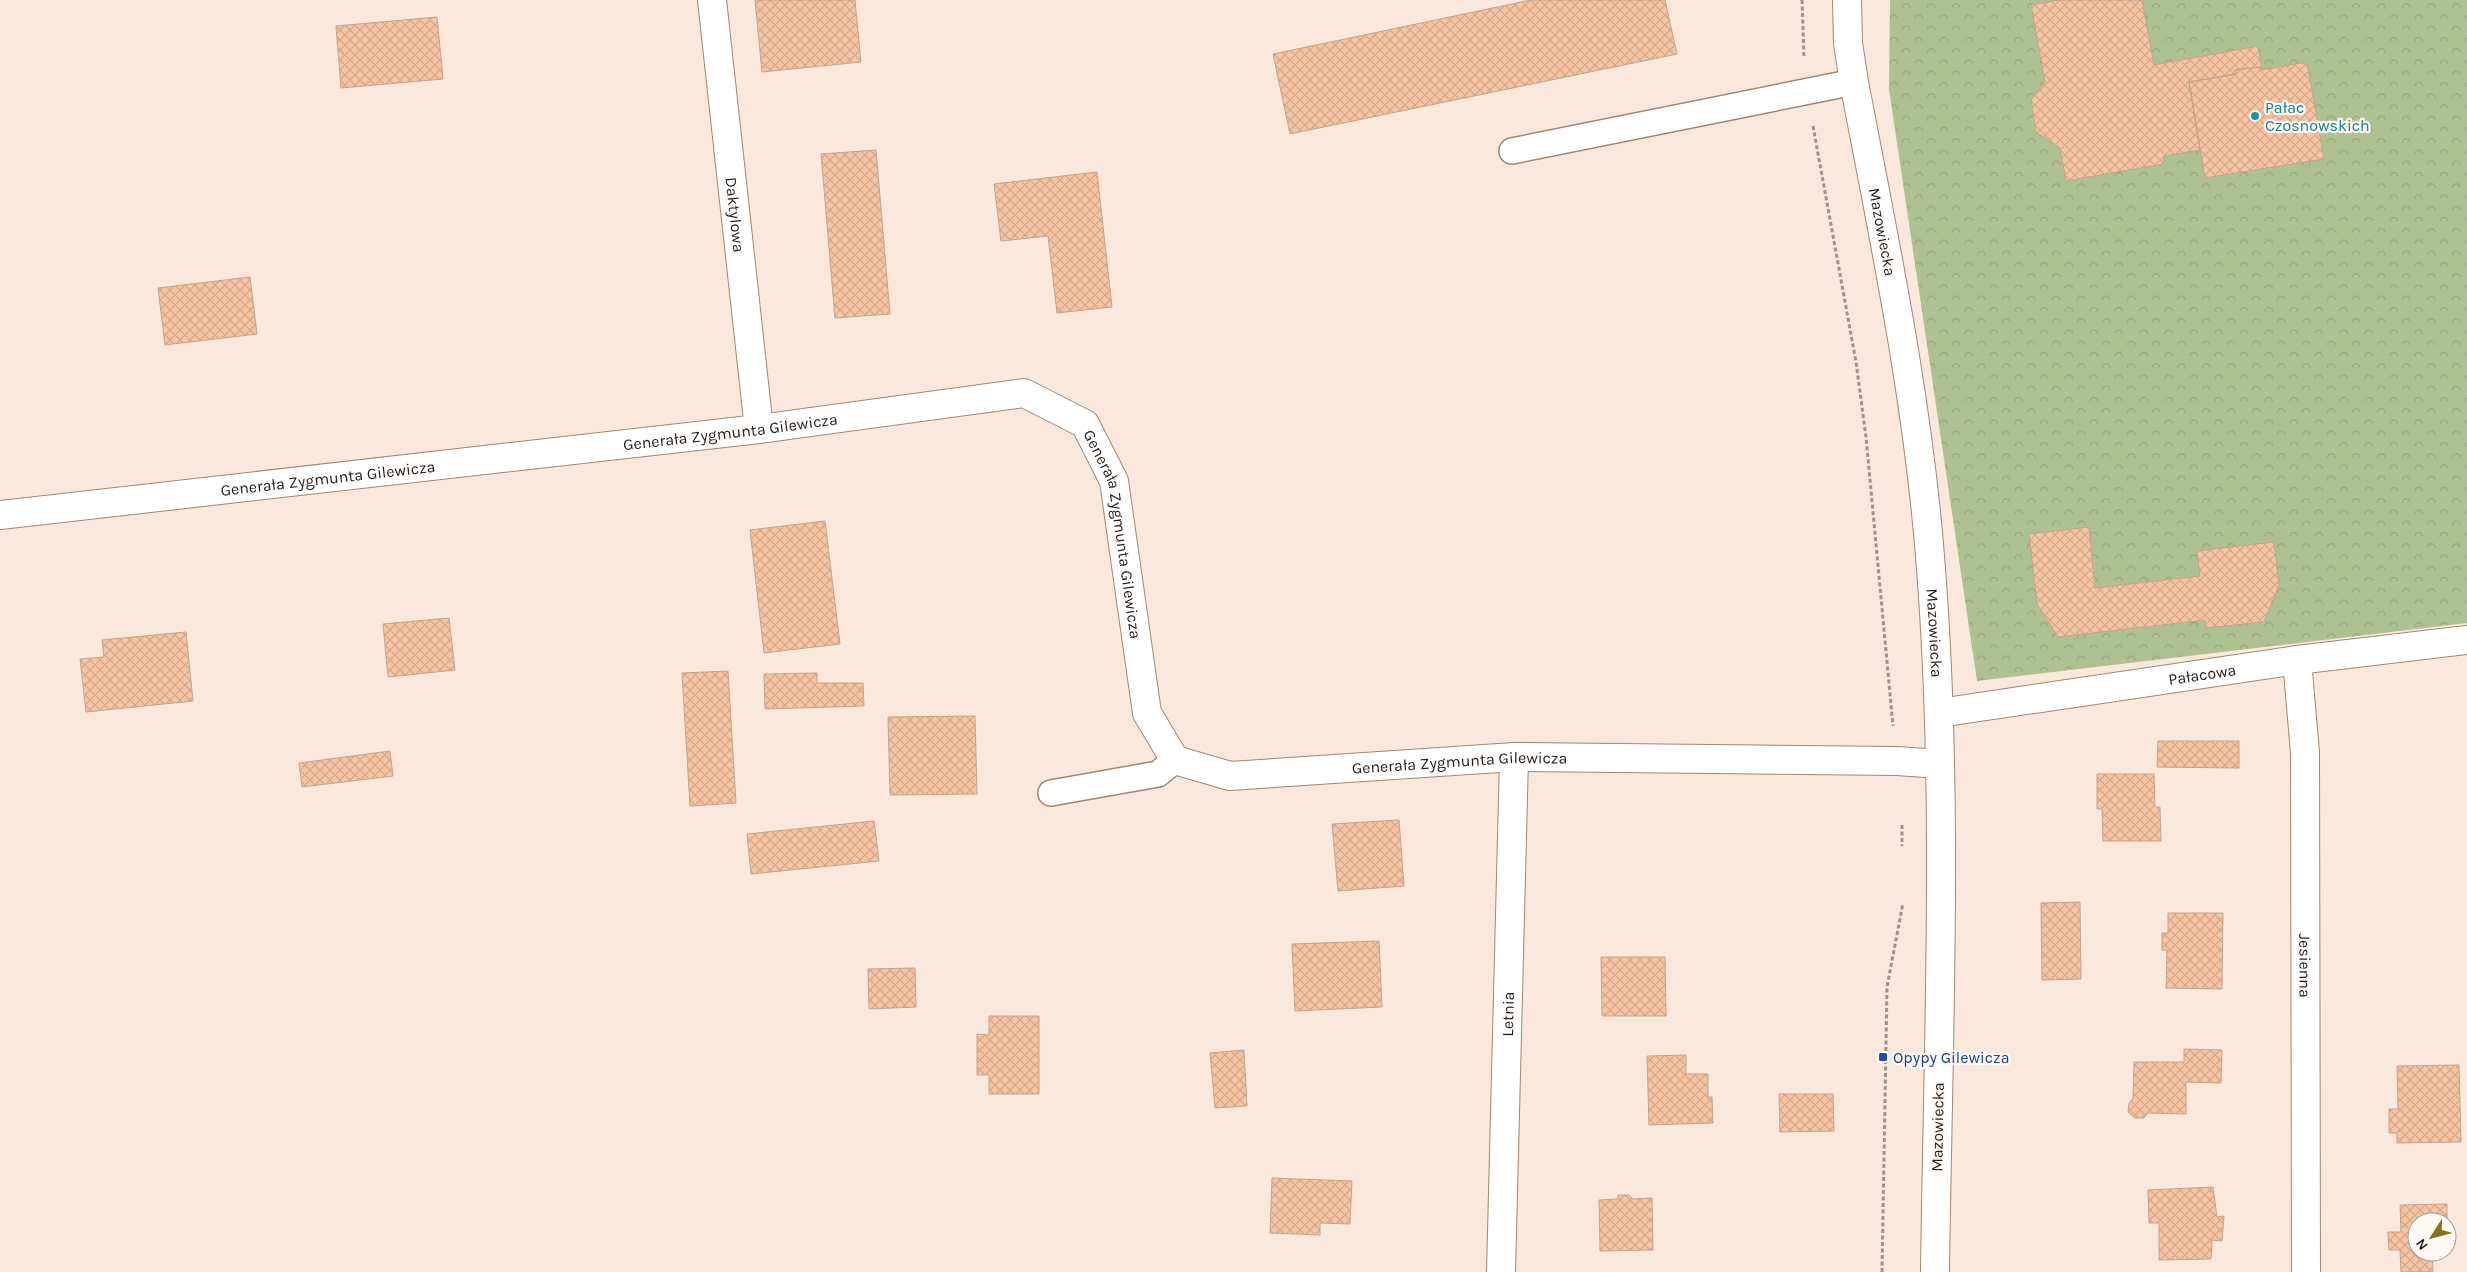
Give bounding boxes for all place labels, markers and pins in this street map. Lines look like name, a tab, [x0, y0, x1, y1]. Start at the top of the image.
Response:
place label: Pałac Czosnowskich	[2265, 98, 2370, 135]
marker: Pałac Czosnowskich	[2249, 110, 2261, 122]
place label: Opypy Gilewicza	[1893, 1048, 2010, 1067]
marker: Opypy Gilewicza	[1877, 1051, 1889, 1063]

